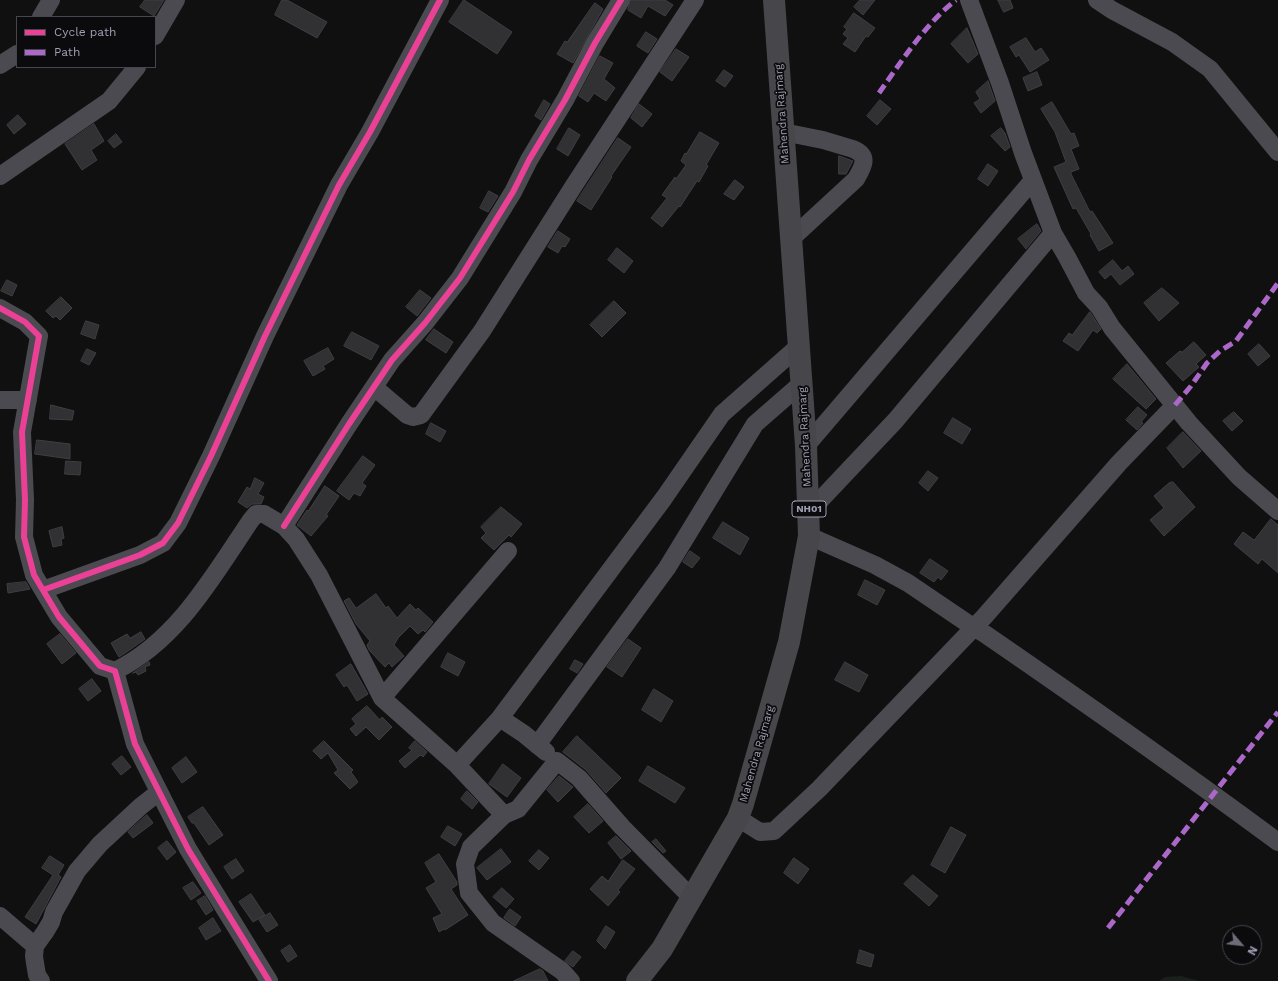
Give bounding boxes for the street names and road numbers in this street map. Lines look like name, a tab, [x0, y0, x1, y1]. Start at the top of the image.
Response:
street label: Mahendra Rajmarg	[772, 64, 792, 164]
street label: Mahendra Rajmarg	[796, 387, 814, 487]
road number: NH01	[792, 501, 826, 517]
street label: Mahendra Rajmarg	[737, 704, 777, 804]

